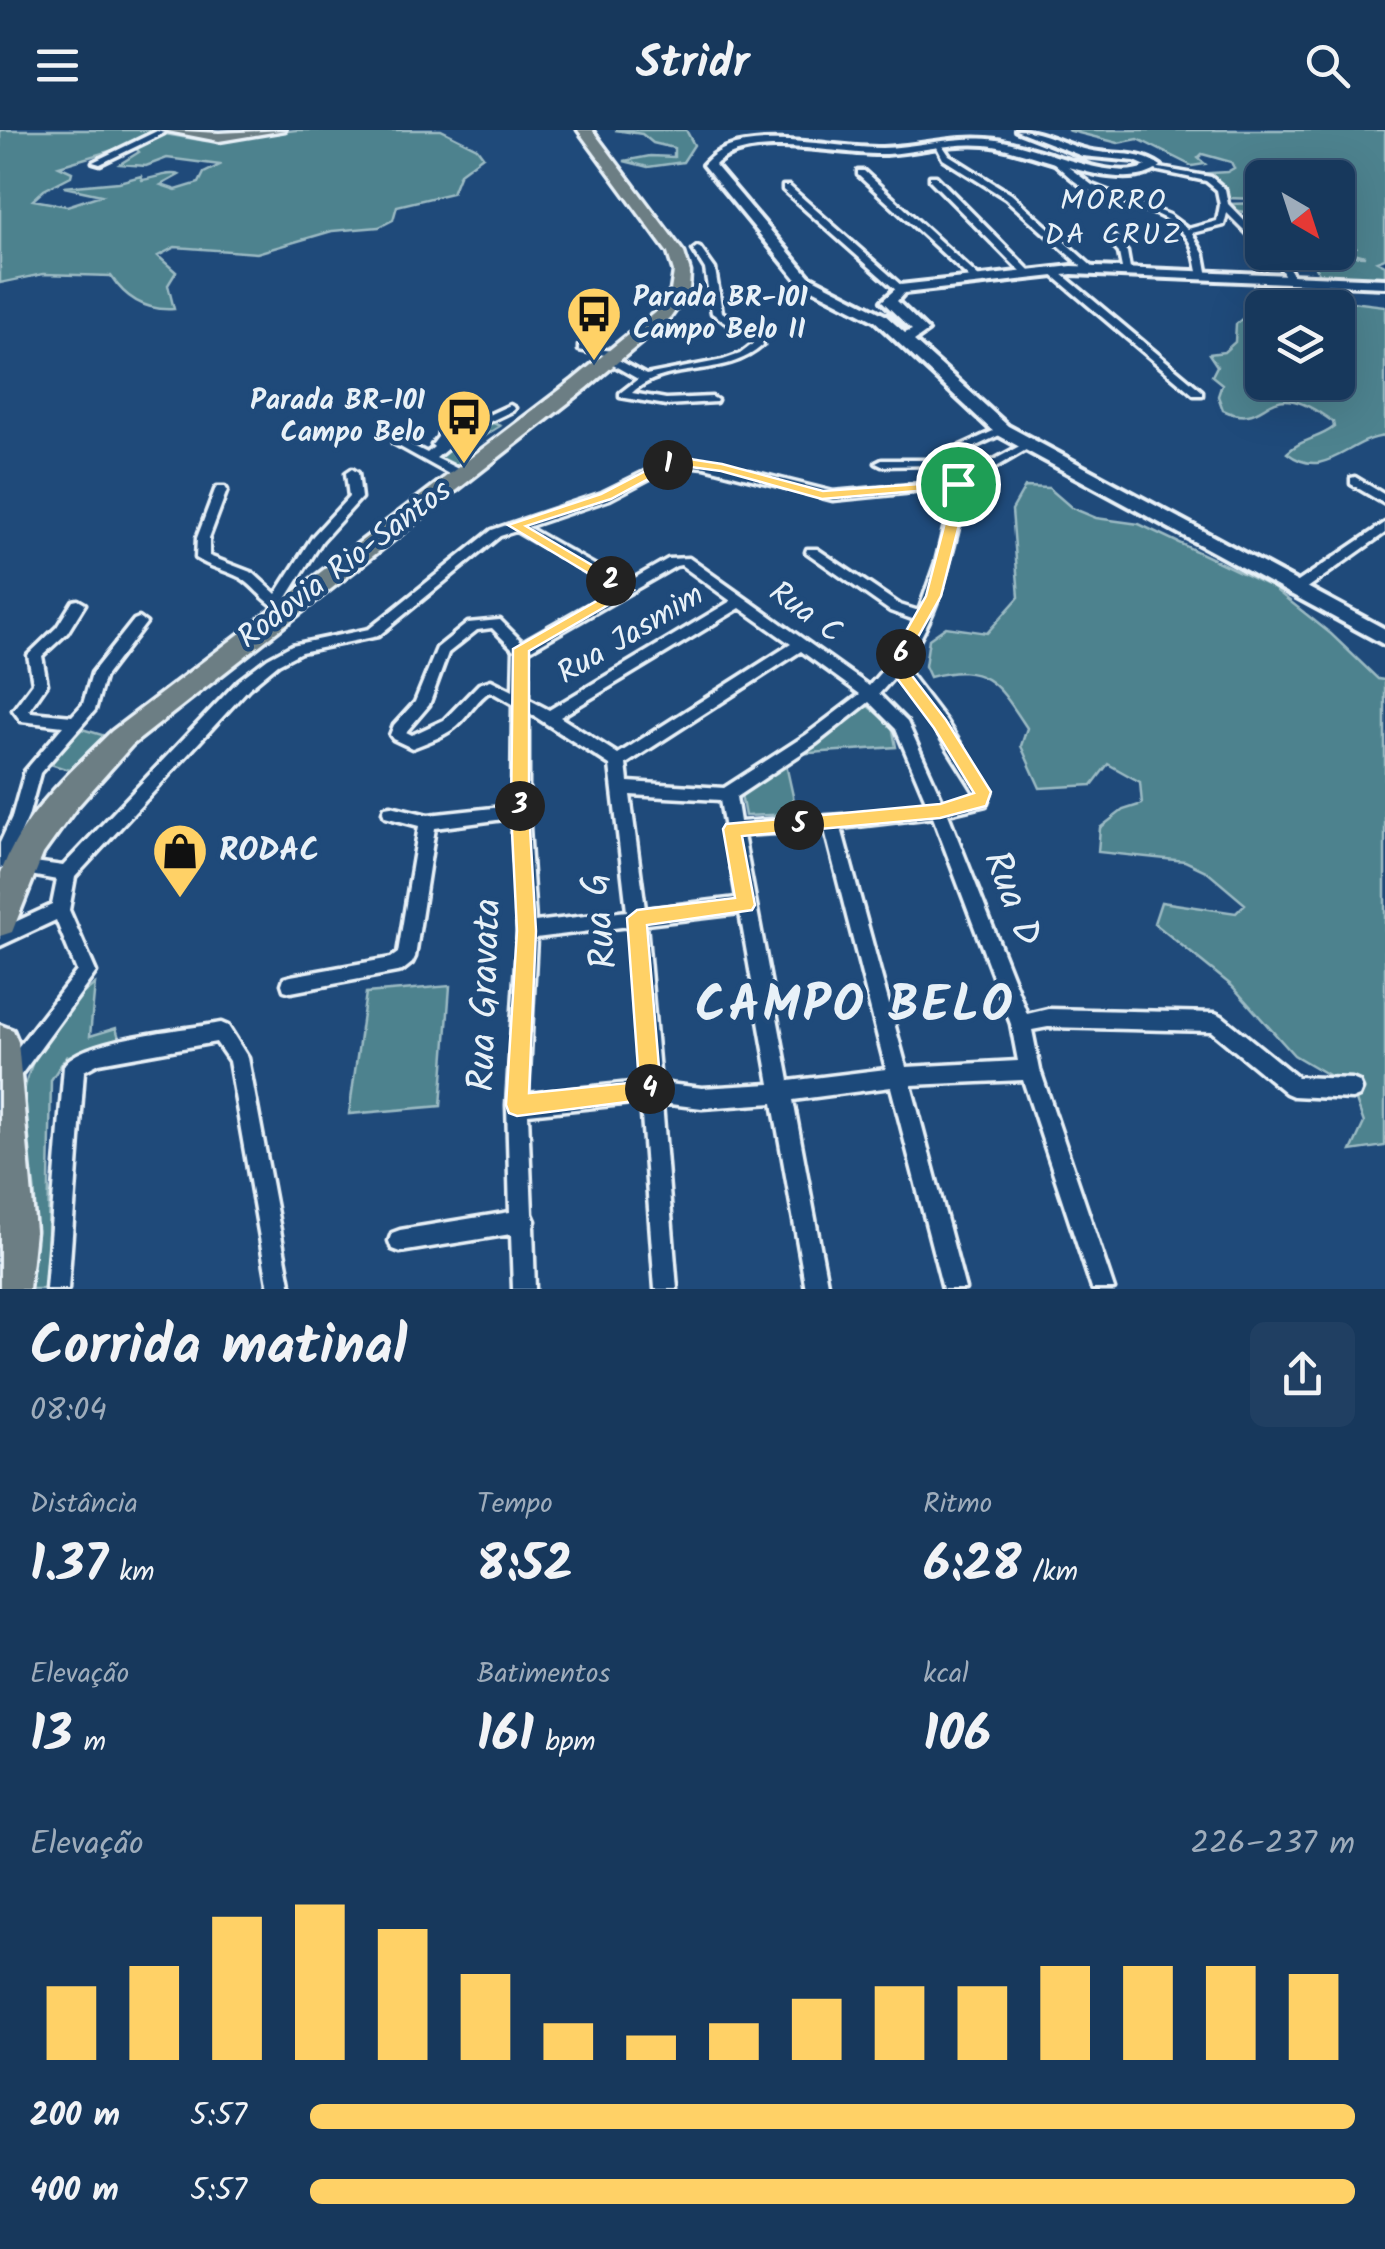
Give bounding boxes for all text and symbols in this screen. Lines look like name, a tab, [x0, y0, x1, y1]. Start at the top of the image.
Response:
text: Stridr	[636, 29, 749, 101]
icon: menu	[30, 38, 85, 93]
icon: search	[1300, 38, 1355, 93]
north arrow	[1245, 160, 1355, 270]
map controls	[1245, 160, 1355, 400]
district label: MORRO DA CRUZ	[1044, 178, 1184, 260]
place label: Parada BR-101 Campo Belo II	[633, 276, 808, 353]
bus stop icon: Parada BR-101 Campo Belo II	[564, 284, 624, 363]
button: layers	[1245, 290, 1355, 400]
place label: Parada BR-101 Campo Belo	[250, 379, 426, 456]
bus stop icon: Parada BR-101 Campo Belo	[434, 387, 494, 466]
pin: 1	[643, 440, 693, 490]
text: 1	[664, 442, 672, 487]
pin	[916, 442, 1001, 527]
icon: arrive	[931, 457, 986, 512]
street label: Rodovia Rio-Santos	[227, 467, 464, 663]
pin: 2	[586, 556, 636, 606]
text: 2	[603, 558, 619, 603]
street label: Rua C	[757, 569, 853, 657]
street label: Rua Jasmim	[548, 571, 714, 699]
pin: 6	[876, 629, 926, 679]
text: 6	[893, 631, 909, 676]
pin: 3	[495, 781, 545, 831]
text: 3	[512, 783, 528, 828]
pin: 5	[774, 800, 824, 850]
text: 5	[792, 802, 806, 847]
shop icon: RODAC	[150, 821, 210, 900]
place label: RODAC	[219, 826, 319, 877]
street label: Rua D	[965, 842, 1057, 956]
street label: Rua G	[566, 870, 636, 972]
street label: Rua Gravata	[453, 897, 519, 1093]
district label: CAMPO BELO	[695, 968, 1015, 1048]
pin: 4	[625, 1064, 675, 1114]
text: 4	[642, 1066, 658, 1111]
text: Corrida matinal	[30, 1305, 407, 1392]
button: share	[1250, 1322, 1355, 1427]
text: 08:04	[30, 1386, 107, 1437]
text: Distância	[30, 1482, 138, 1527]
text: Tempo	[477, 1482, 553, 1527]
text: Ritmo	[923, 1482, 992, 1527]
text: 1.37	[30, 1527, 108, 1607]
text: 8:52	[477, 1527, 573, 1607]
text: 6:28	[923, 1527, 1021, 1607]
text: km	[108, 1550, 155, 1595]
text: /km	[1021, 1550, 1078, 1595]
text: Elevação	[30, 1652, 129, 1697]
text: Batimentos	[477, 1652, 610, 1697]
text: kcal	[923, 1652, 969, 1697]
text: 13	[30, 1697, 72, 1777]
text: 161	[477, 1697, 534, 1777]
text: 106	[923, 1697, 991, 1777]
text: m	[72, 1720, 106, 1765]
text: bpm	[534, 1720, 596, 1765]
text: Elevação	[30, 1819, 143, 1870]
text: 226–237 m	[1191, 1819, 1355, 1870]
text: 200 m	[30, 2091, 120, 2142]
text: 5:57	[190, 2091, 247, 2142]
text: 400 m	[30, 2166, 119, 2217]
text: 5:57	[190, 2166, 247, 2217]

